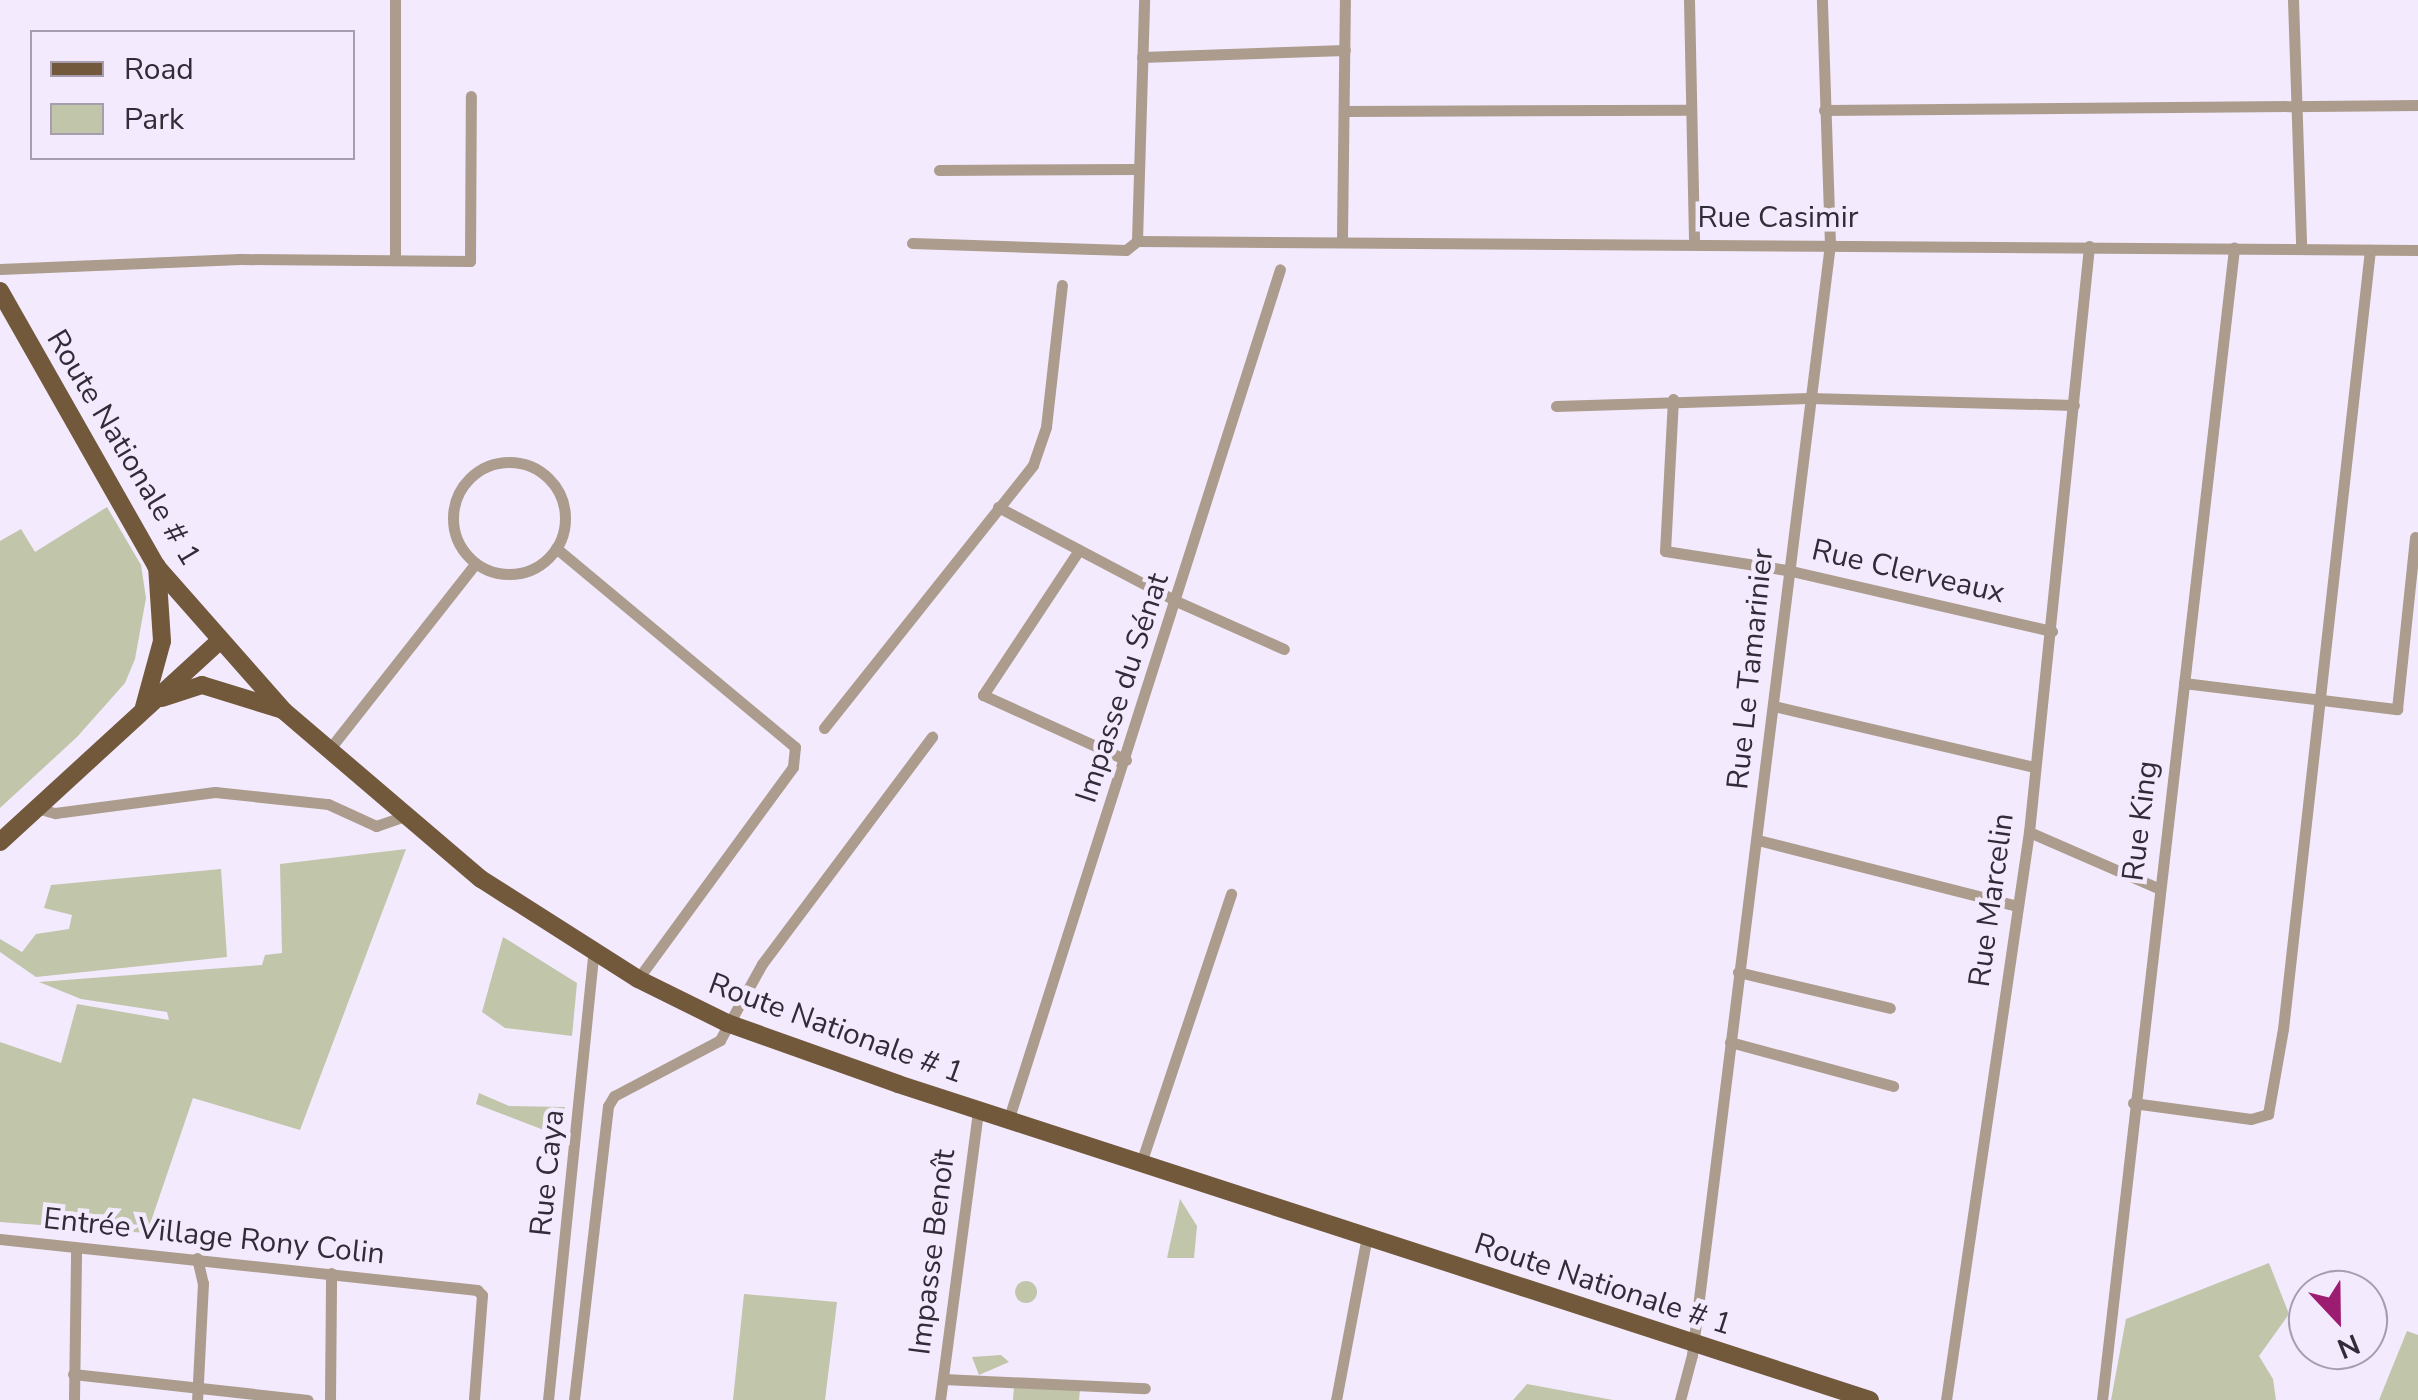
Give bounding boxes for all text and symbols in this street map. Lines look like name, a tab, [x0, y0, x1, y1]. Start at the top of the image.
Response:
legend	[30, 30, 355, 160]
text: Road	[124, 49, 194, 90]
text: Park	[124, 99, 184, 140]
street label: Rue Casimir	[1698, 200, 1858, 236]
street label: Route Nationale # 1	[38, 324, 208, 572]
street label: Rue Clerveaux	[1808, 532, 2008, 612]
street label: Rue Le Tamarinier	[1720, 547, 1782, 791]
street label: Impasse du Sénat	[1069, 569, 1177, 807]
street label: Rue King	[2116, 759, 2166, 883]
street label: Rue Marcelin	[1962, 811, 2022, 989]
street label: Route Nationale # 1	[704, 966, 968, 1092]
street label: Rue Caya	[523, 1108, 573, 1238]
street label: Impasse Benoît	[903, 1147, 963, 1357]
street label: Entrée Village Rony Colin	[42, 1201, 386, 1273]
street label: Route Nationale # 1	[1470, 1226, 1736, 1344]
north arrow	[2288, 1270, 2388, 1370]
text: N	[2332, 1324, 2365, 1367]

